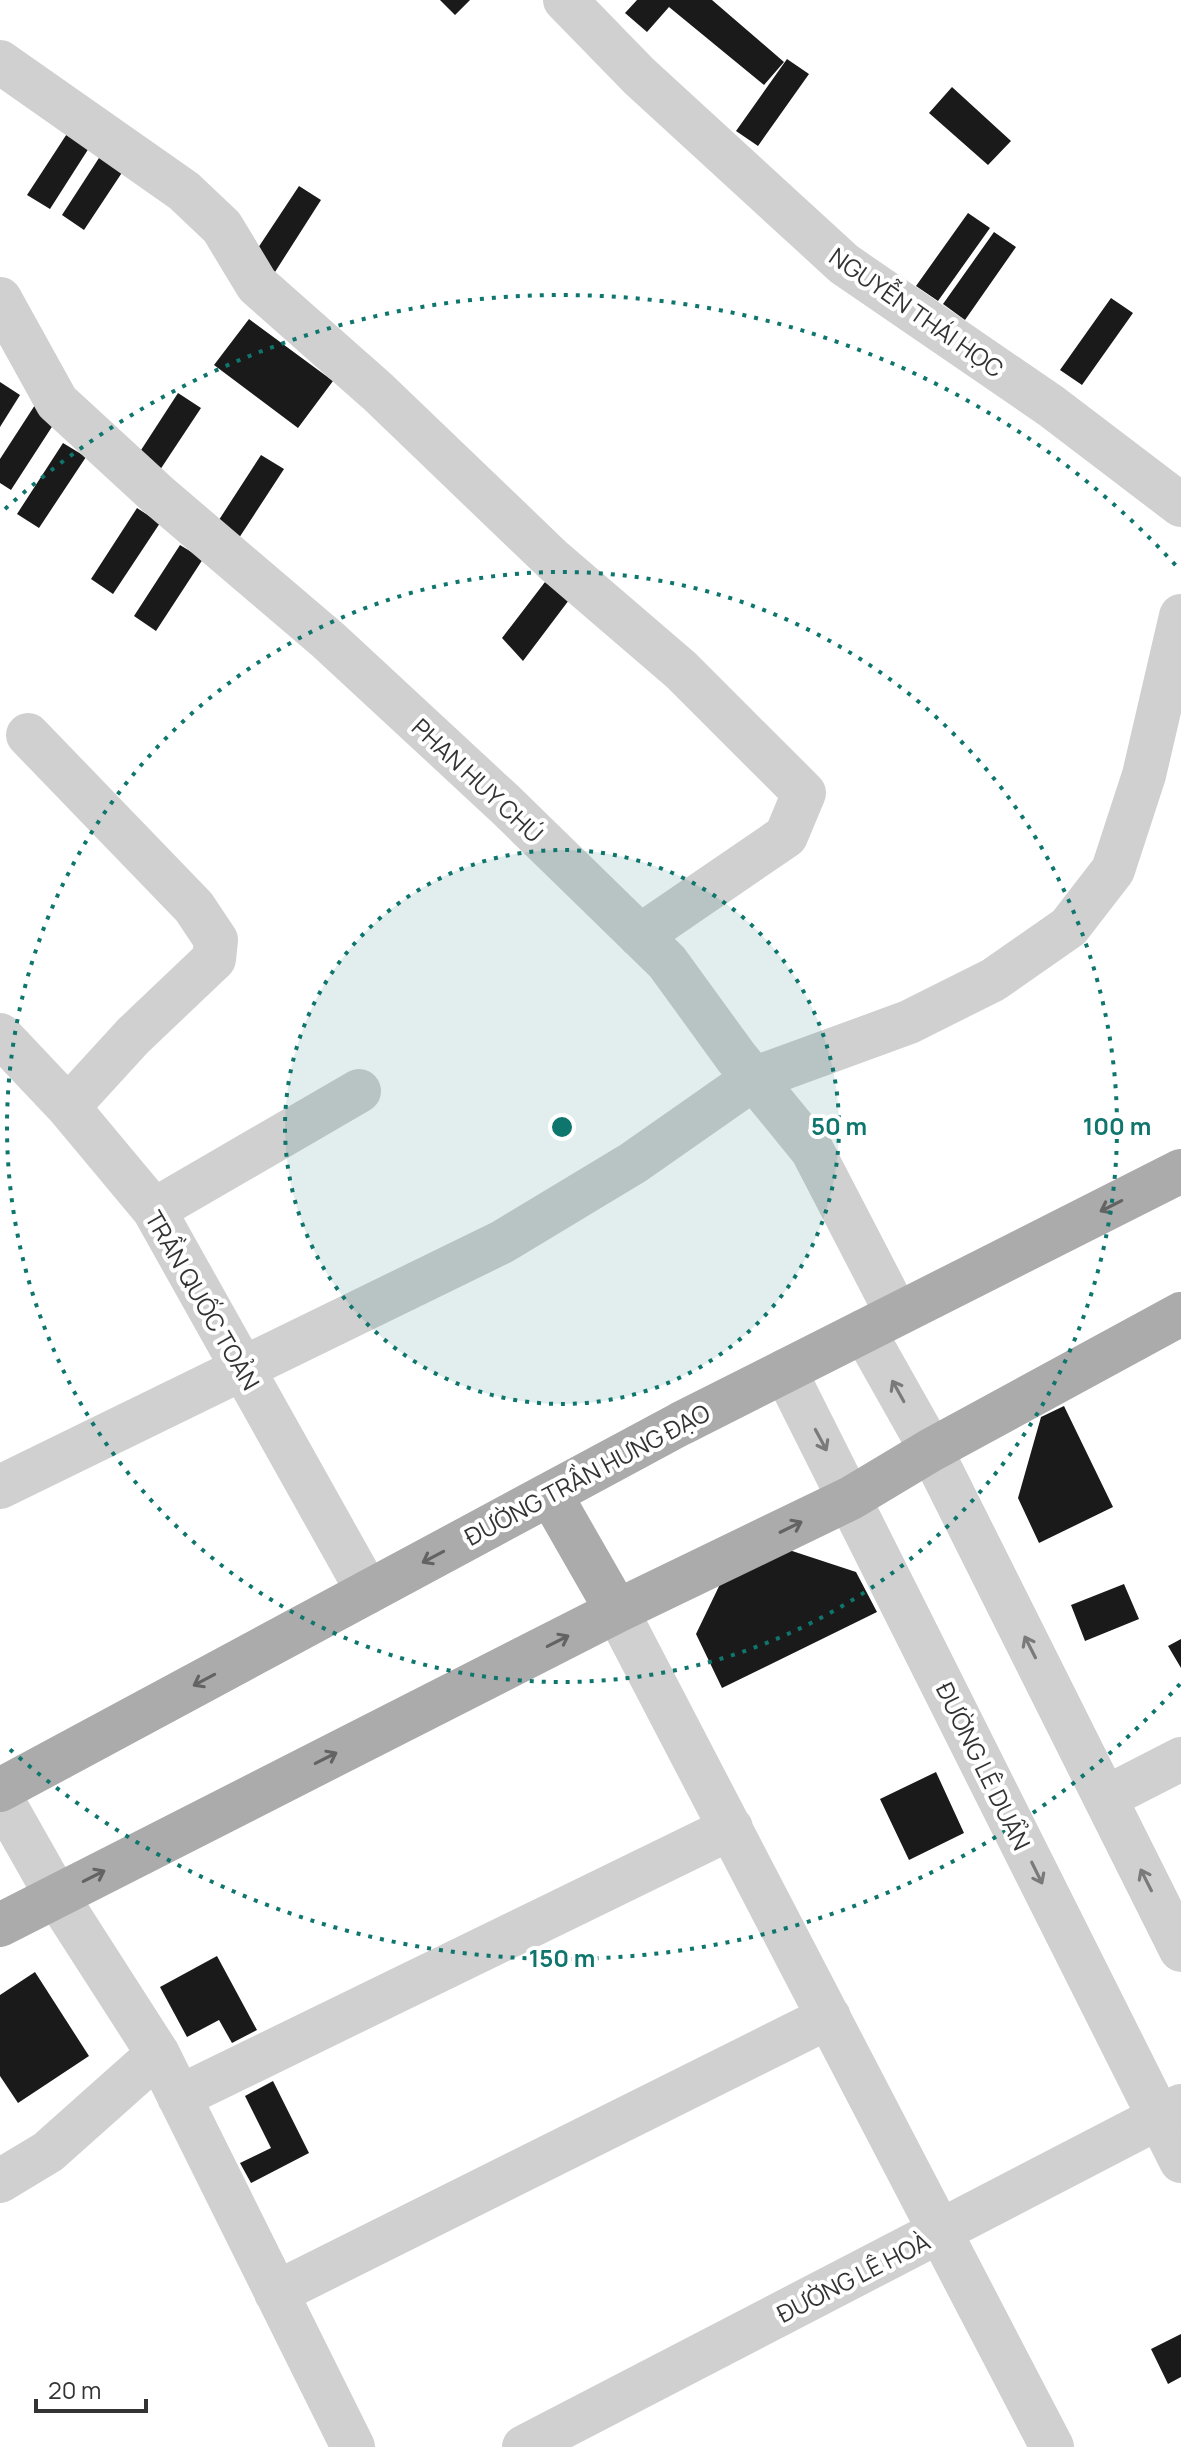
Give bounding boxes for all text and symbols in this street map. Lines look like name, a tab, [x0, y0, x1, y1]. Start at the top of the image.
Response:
street label: NGUYỄN THÁI HỌC	[823, 239, 1011, 385]
street label: PHAN HUY CHÚ	[405, 711, 551, 849]
text: 50 m	[811, 1109, 867, 1142]
text: 100 m	[1083, 1109, 1151, 1142]
centre of rings	[548, 1113, 576, 1141]
one-way arrow	[1100, 1199, 1124, 1214]
street label: TRẦN QUỐC TOẢN	[138, 1204, 268, 1396]
one-way arrow	[890, 1380, 906, 1403]
street label: ĐƯỜNG TRẦN HƯNG ĐẠO	[459, 1395, 715, 1553]
one-way arrow	[814, 1427, 830, 1451]
one-way arrow	[779, 1519, 803, 1534]
one-way arrow	[421, 1549, 445, 1565]
one-way arrow	[545, 1633, 569, 1648]
one-way arrow	[1022, 1636, 1037, 1660]
one-way arrow	[193, 1672, 216, 1688]
street label: ĐƯỜNG LÊ DUẨN	[929, 1677, 1039, 1855]
one-way arrow	[313, 1750, 337, 1766]
one-way arrow	[1030, 1860, 1045, 1884]
one-way arrow	[81, 1867, 105, 1883]
one-way arrow	[1138, 1868, 1153, 1892]
text: 150 m	[529, 1941, 595, 1974]
street label: ĐƯỜNG LÊ HOÀ	[771, 2224, 935, 2330]
scale bar	[36, 2363, 146, 2413]
text: 20 m	[48, 2373, 101, 2406]

